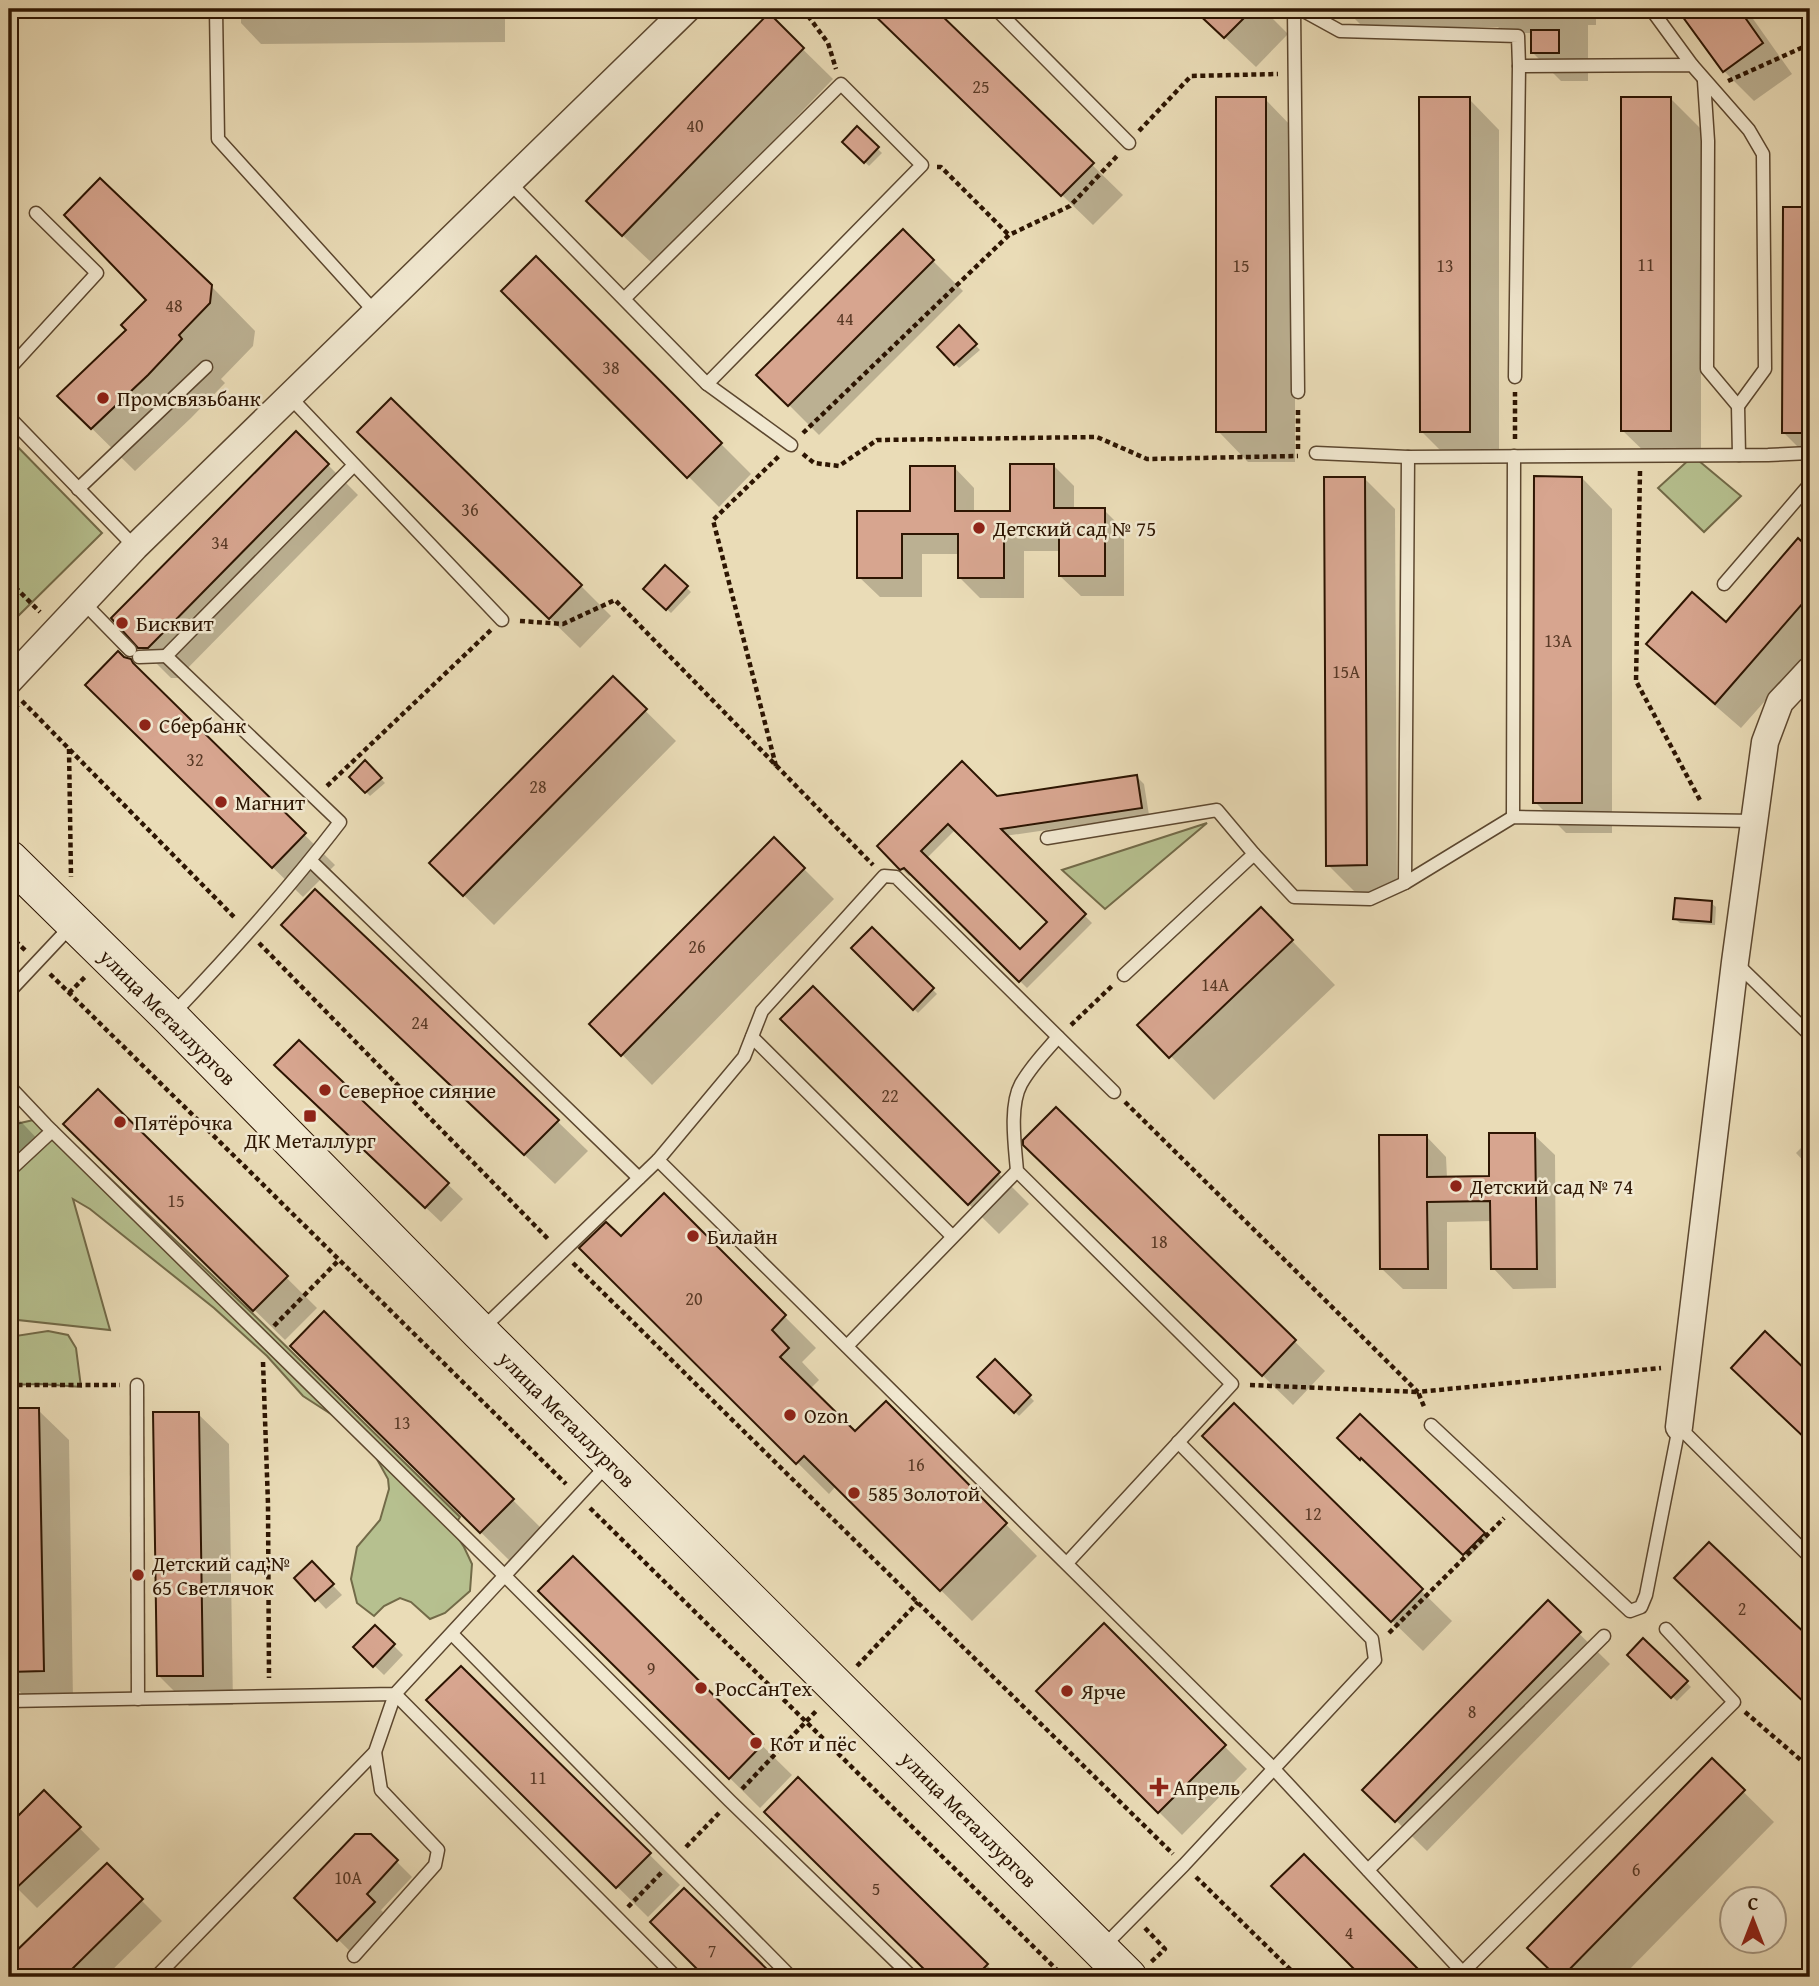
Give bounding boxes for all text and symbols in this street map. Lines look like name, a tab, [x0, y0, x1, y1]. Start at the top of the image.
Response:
house number: 25	[972, 73, 990, 100]
house number: 40	[686, 112, 704, 139]
house number: 11	[1637, 251, 1655, 278]
house number: 15	[1232, 252, 1250, 279]
house number: 13	[1436, 252, 1454, 279]
house number: 48	[165, 292, 183, 319]
house number: 44	[836, 305, 854, 332]
house number: 38	[602, 354, 620, 381]
place label: Промсвязьбанк	[117, 383, 261, 414]
marker: Промсвязьбанк	[95, 390, 111, 406]
house number: 36	[461, 496, 479, 523]
place label: Детский сад № 75	[992, 513, 1156, 544]
marker: Детский сад № 75	[971, 520, 987, 536]
house number: 34	[211, 529, 229, 556]
place label: Бисквит	[136, 608, 214, 639]
marker: Бисквит	[114, 615, 130, 631]
house number: 13А	[1544, 627, 1572, 654]
house number: 15А	[1332, 658, 1360, 685]
place label: Сбербанк	[159, 710, 246, 741]
marker: Сбербанк	[137, 717, 153, 733]
house number: 32	[186, 746, 204, 773]
house number: 28	[529, 773, 547, 800]
place label: Магнит	[235, 787, 305, 818]
marker: Магнит	[213, 794, 229, 810]
house number: 26	[688, 933, 706, 960]
street label: улица Металлургов	[92, 941, 244, 1093]
house number: 14А	[1201, 971, 1229, 998]
house number: 24	[411, 1009, 429, 1036]
place label: Северное сияние	[339, 1075, 496, 1106]
marker: Северное сияние	[317, 1082, 333, 1098]
house number: 22	[881, 1082, 899, 1109]
place label: Пятёрочка	[134, 1107, 232, 1138]
marker: ДК Металлург	[302, 1108, 318, 1124]
marker: Пятёрочка	[112, 1114, 128, 1130]
place label: ДК Металлург	[243, 1125, 376, 1156]
place label: Детский сад № 74	[1469, 1171, 1633, 1202]
marker: Детский сад № 74	[1448, 1178, 1464, 1194]
house number: 15	[167, 1187, 185, 1214]
place label: Билайн	[707, 1221, 778, 1252]
marker: Билайн	[685, 1228, 701, 1244]
house number: 18	[1150, 1228, 1168, 1255]
house number: 20	[685, 1285, 703, 1312]
street label: улица Металлургов	[491, 1343, 643, 1495]
place label: Ozon	[804, 1400, 849, 1431]
marker: Ozon	[782, 1407, 798, 1423]
house number: 13	[393, 1409, 411, 1436]
house number: 16	[907, 1451, 925, 1478]
place label: 585 Золотой	[868, 1478, 980, 1509]
marker: 585 Золотой	[846, 1485, 862, 1501]
house number: 12	[1304, 1500, 1322, 1527]
place label: Детский сад № 65 Светлячок	[151, 1548, 291, 1603]
marker: Детский сад № 65 Светлячок	[130, 1567, 146, 1583]
house number: 2	[1738, 1595, 1746, 1622]
house number: 9	[647, 1655, 655, 1682]
place label: РосСанТех	[715, 1673, 813, 1704]
place label: Ярче	[1080, 1676, 1126, 1707]
marker: РосСанТех	[693, 1680, 709, 1696]
marker: Ярче	[1059, 1683, 1075, 1699]
house number: 8	[1468, 1698, 1476, 1725]
place label: Кот и пёс	[770, 1728, 857, 1759]
marker: Кот и пёс	[748, 1735, 764, 1751]
street label: улица Металлургов	[893, 1743, 1045, 1895]
house number: 11	[529, 1764, 547, 1791]
place label: Апрель	[1173, 1772, 1240, 1803]
marker: Апрель	[1151, 1779, 1167, 1795]
house number: 6	[1632, 1856, 1640, 1883]
house number: 10А	[334, 1864, 362, 1891]
house number: 5	[872, 1875, 880, 1902]
north arrow	[1717, 1884, 1787, 1954]
text: С	[1748, 1889, 1759, 1917]
house number: 4	[1345, 1919, 1353, 1946]
house number: 7	[708, 1937, 716, 1964]

